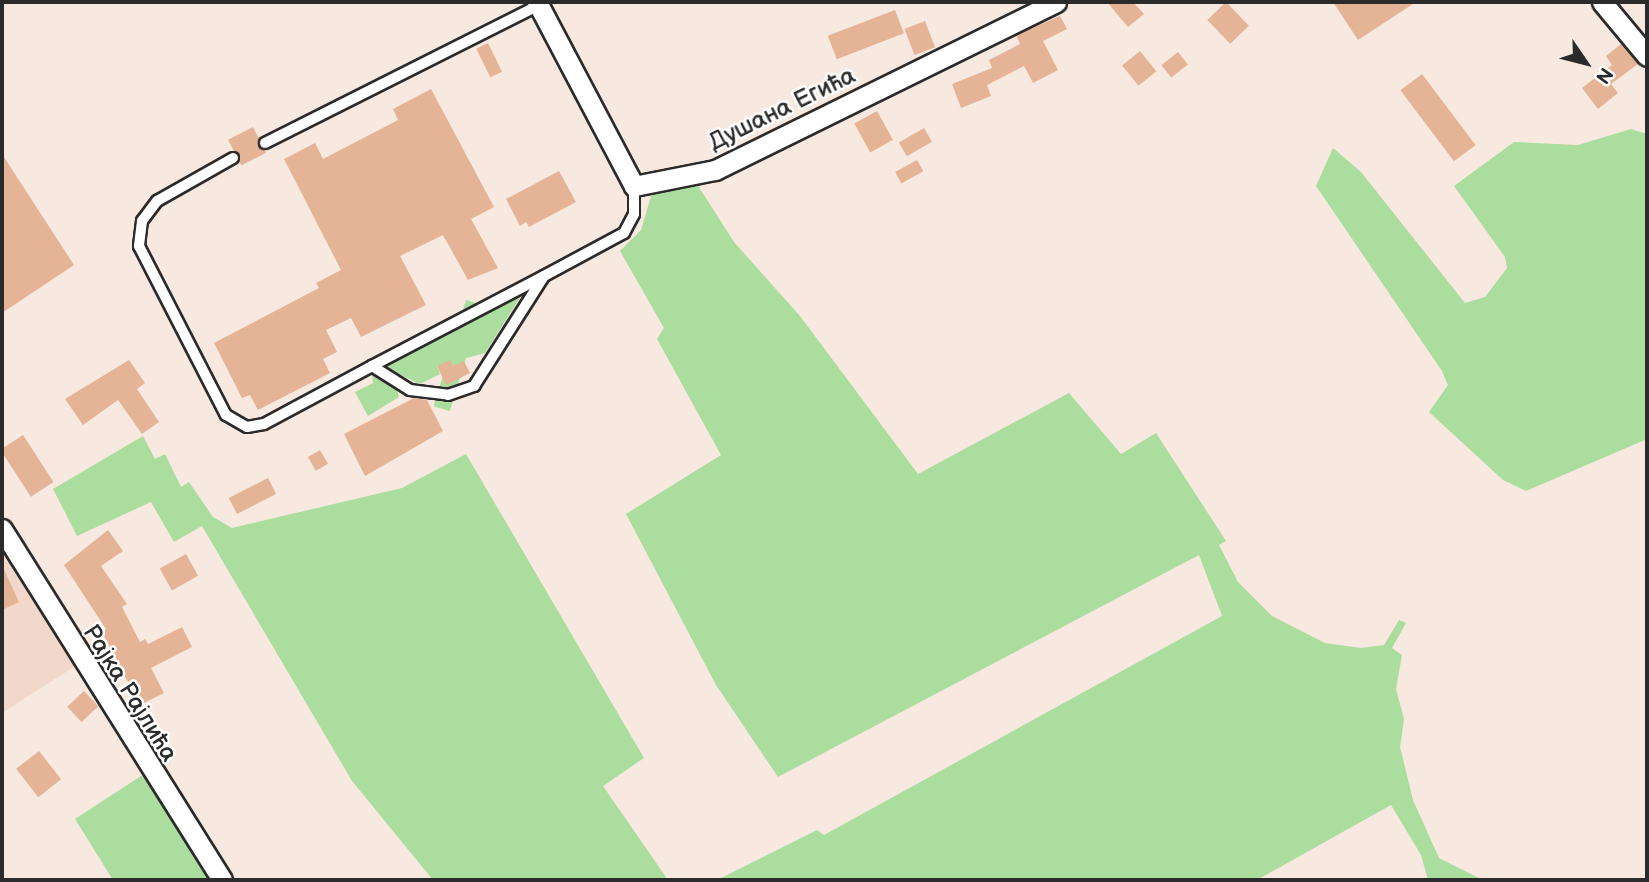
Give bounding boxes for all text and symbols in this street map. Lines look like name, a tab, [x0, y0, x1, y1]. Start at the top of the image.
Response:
north arrow	[1551, 28, 1621, 98]
street label: Душана Егића	[704, 61, 860, 157]
text: N	[1590, 63, 1617, 88]
street label: Рајка Рајлића	[76, 619, 184, 767]

